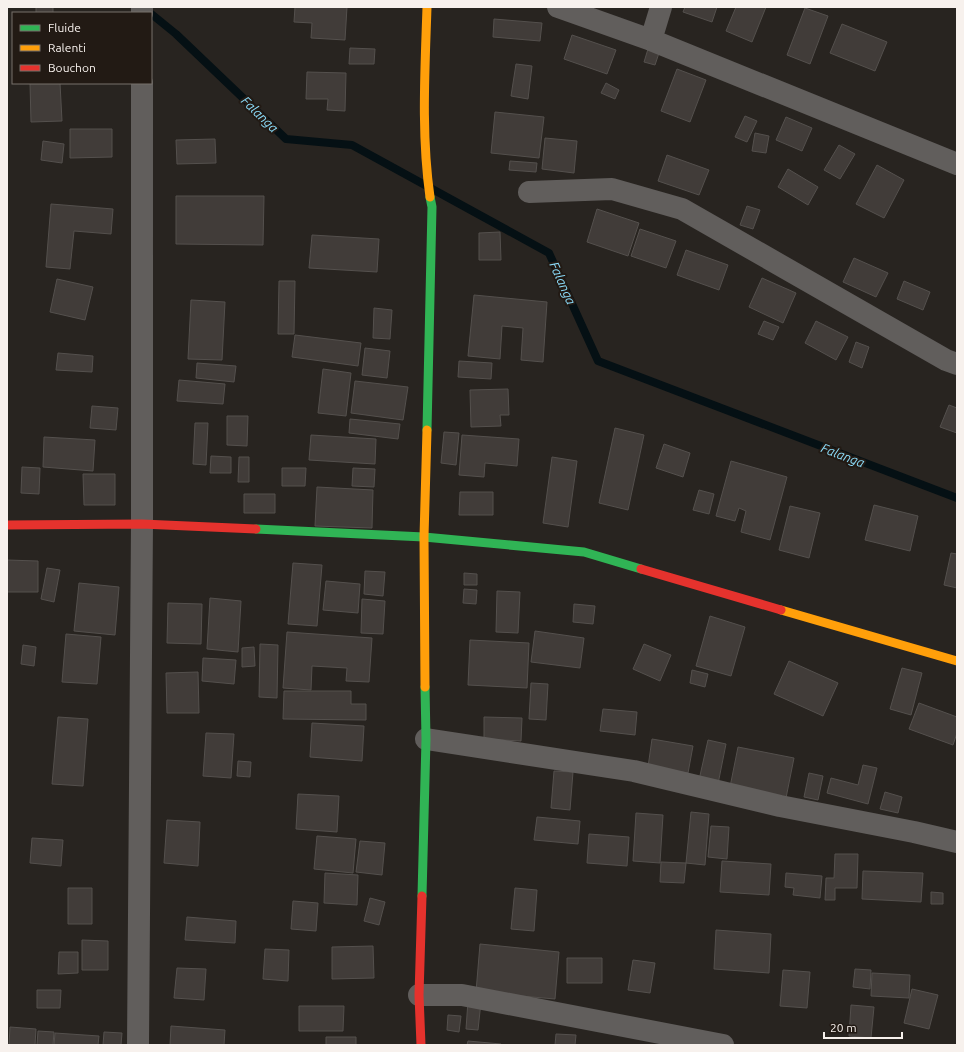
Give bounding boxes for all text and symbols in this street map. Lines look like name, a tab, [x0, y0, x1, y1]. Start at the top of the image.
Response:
legend	[12, 12, 152, 84]
text: Fluide	[48, 21, 81, 34]
text: Ralenti	[48, 41, 86, 54]
text: Bouchon	[48, 61, 96, 74]
water label: Falanga	[239, 93, 281, 135]
water label: Falanga	[547, 259, 579, 307]
water label: Falanga	[819, 440, 867, 470]
scale bar	[824, 1014, 902, 1040]
text: 20 m	[830, 1021, 857, 1034]

